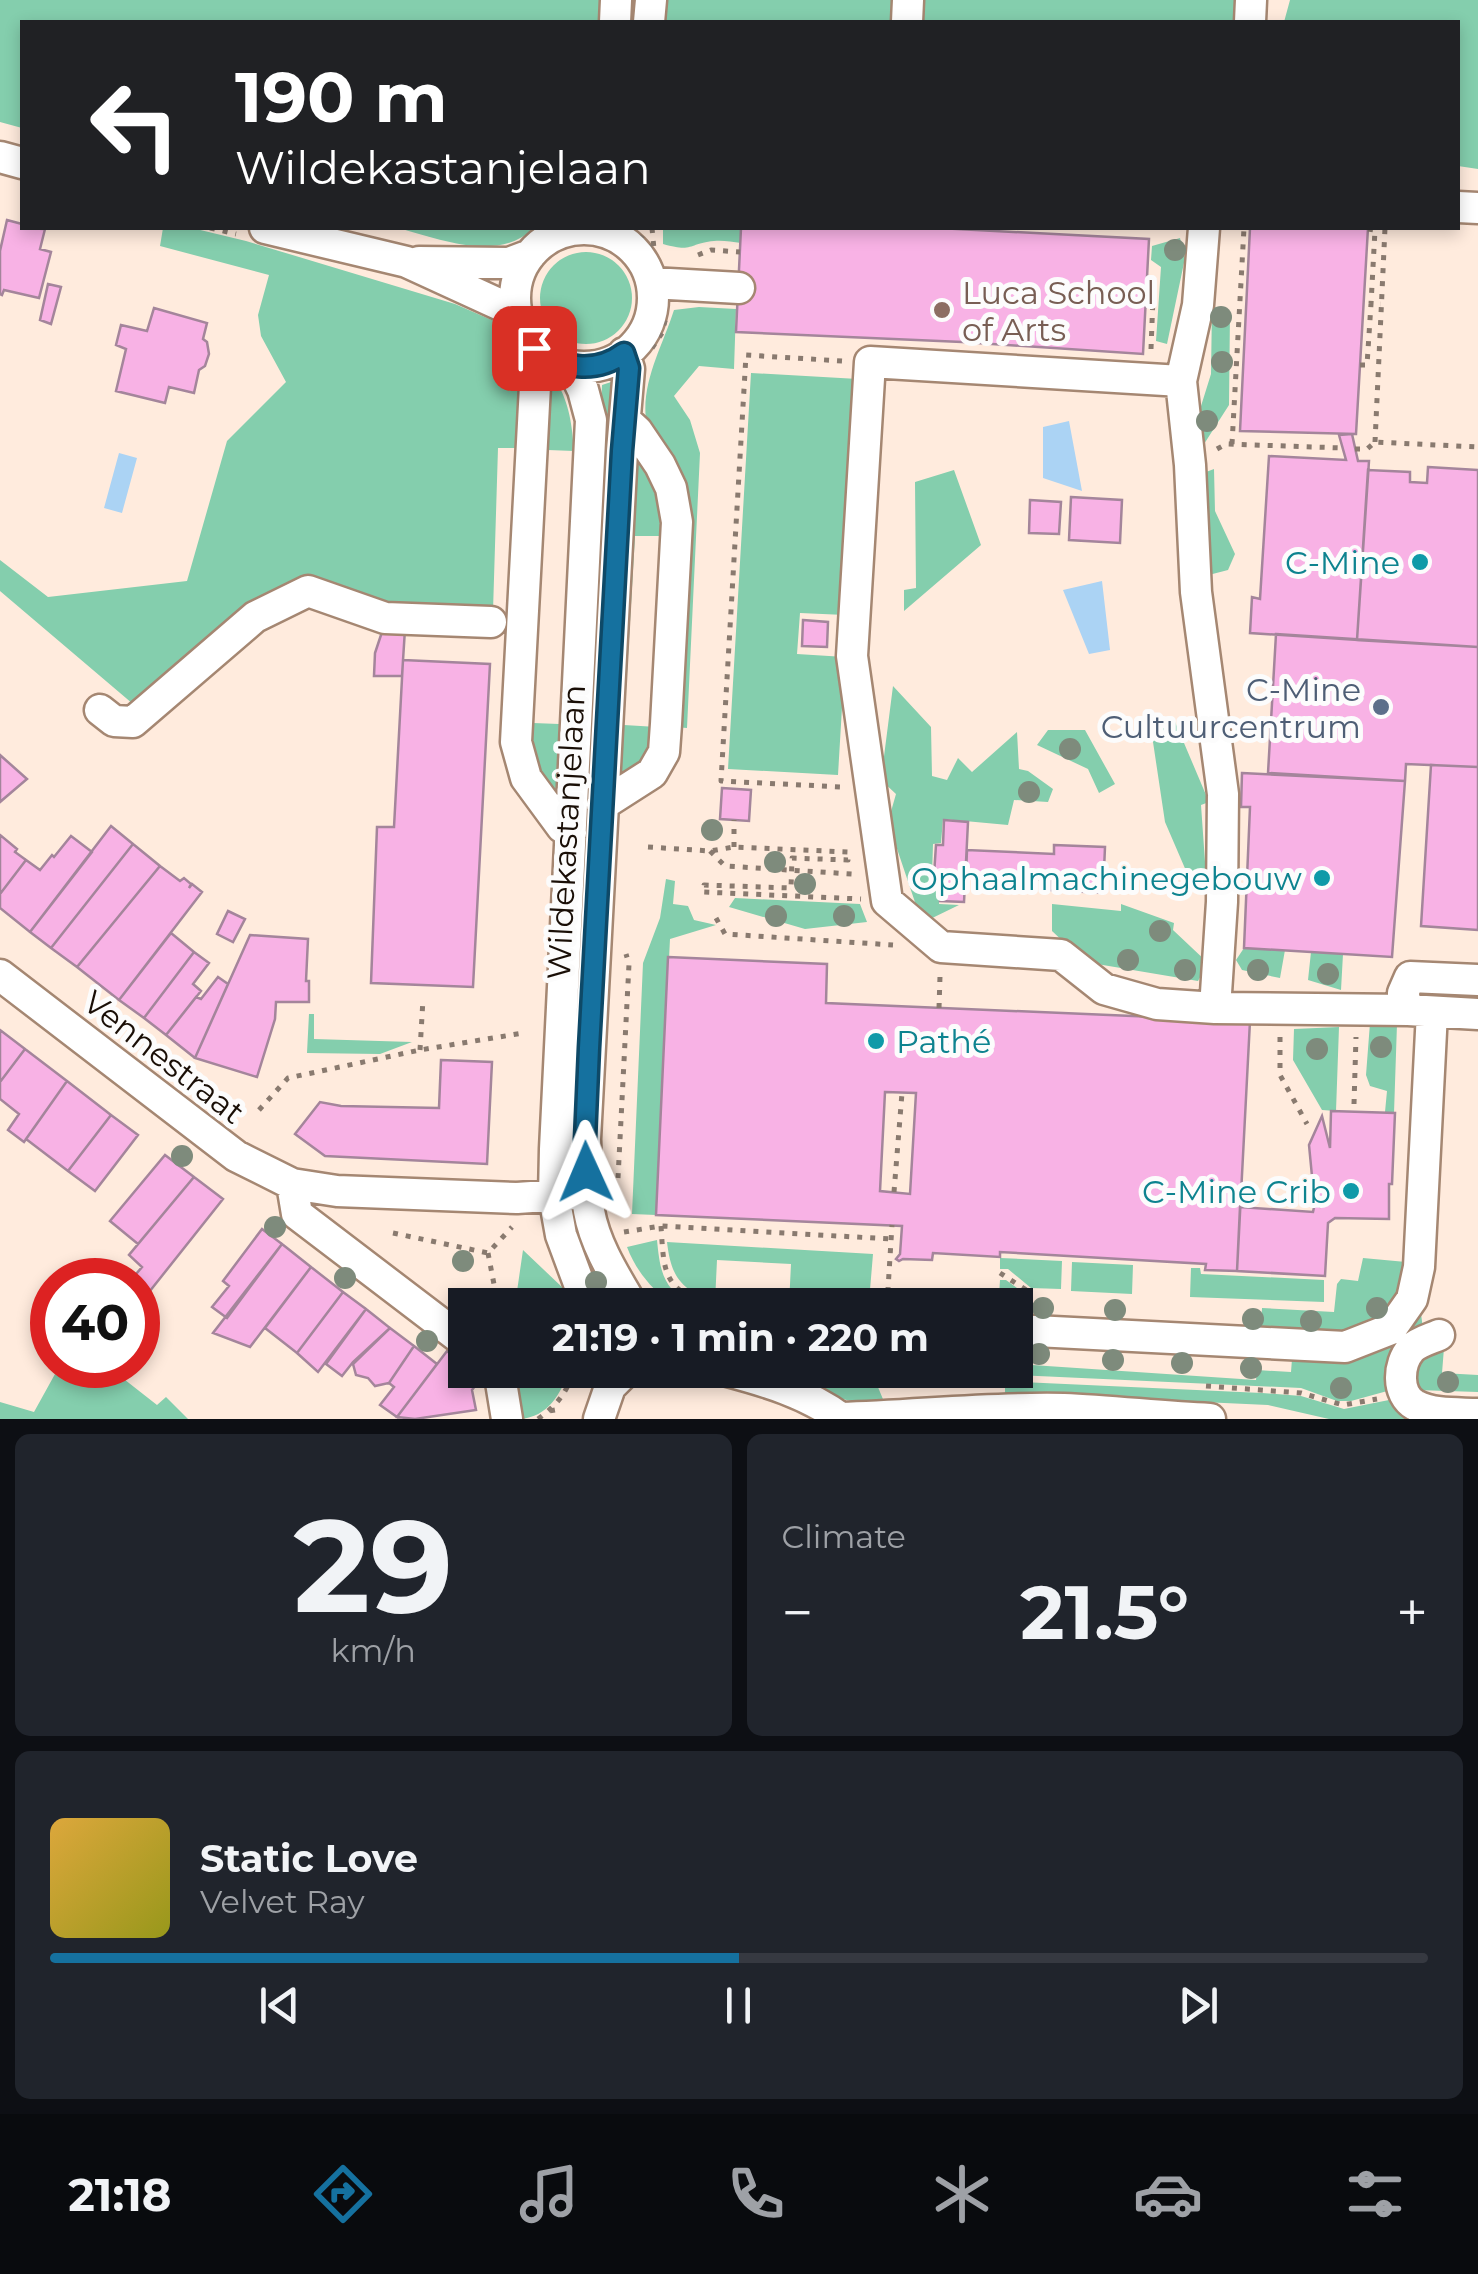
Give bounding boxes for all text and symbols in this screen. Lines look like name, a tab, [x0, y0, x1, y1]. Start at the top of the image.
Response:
text: 190 m	[235, 54, 448, 140]
icon: left	[70, 60, 200, 190]
text: Wildekastanjelaan	[235, 140, 651, 195]
place label: Luca School of Arts	[962, 273, 1155, 349]
marker: Luca School of Arts	[931, 299, 953, 321]
pin	[492, 306, 577, 391]
icon: arrive	[507, 321, 562, 376]
place label: C-Mine	[1285, 543, 1400, 582]
marker: C-Mine	[1409, 551, 1431, 573]
place label: C-Mine Cultuurcentrum	[1101, 670, 1361, 746]
street label: Wildekastanjelaan	[539, 683, 593, 981]
marker: C-Mine Cultuurcentrum	[1370, 696, 1392, 718]
place label: Ophaalmachinegebouw	[911, 859, 1302, 898]
marker: Ophaalmachinegebouw	[1311, 867, 1333, 889]
street label: Vennestraat	[76, 982, 252, 1132]
place label: Pathé	[896, 1022, 991, 1061]
marker: Pathé	[865, 1030, 887, 1052]
position arrow	[534, 1120, 638, 1224]
place label: C-Mine Crib	[1142, 1172, 1331, 1211]
marker: C-Mine Crib	[1340, 1180, 1362, 1202]
speed limit sign: 40	[30, 1258, 160, 1388]
text: 21:19 · 1 min · 220 m	[552, 1314, 929, 1361]
text: 29	[293, 1486, 453, 1645]
text: Climate	[782, 1517, 906, 1556]
text: 21.5°	[1020, 1566, 1189, 1658]
text: −	[782, 1579, 813, 1646]
text: +	[1396, 1579, 1428, 1646]
text: km/h	[331, 1631, 416, 1670]
text: Static Love	[200, 1835, 418, 1882]
text: Velvet Ray	[200, 1882, 365, 1921]
icon: previous	[252, 1978, 307, 2033]
icon: pause	[711, 1978, 766, 2033]
icon: next	[1171, 1978, 1226, 2033]
icon: directions	[308, 2159, 378, 2229]
icon: music	[514, 2159, 584, 2229]
icon: phone	[721, 2159, 791, 2229]
icon: climate	[927, 2159, 997, 2229]
icon: car	[1133, 2159, 1203, 2229]
icon: filters	[1340, 2159, 1410, 2229]
text: 21:18	[68, 2167, 172, 2222]

